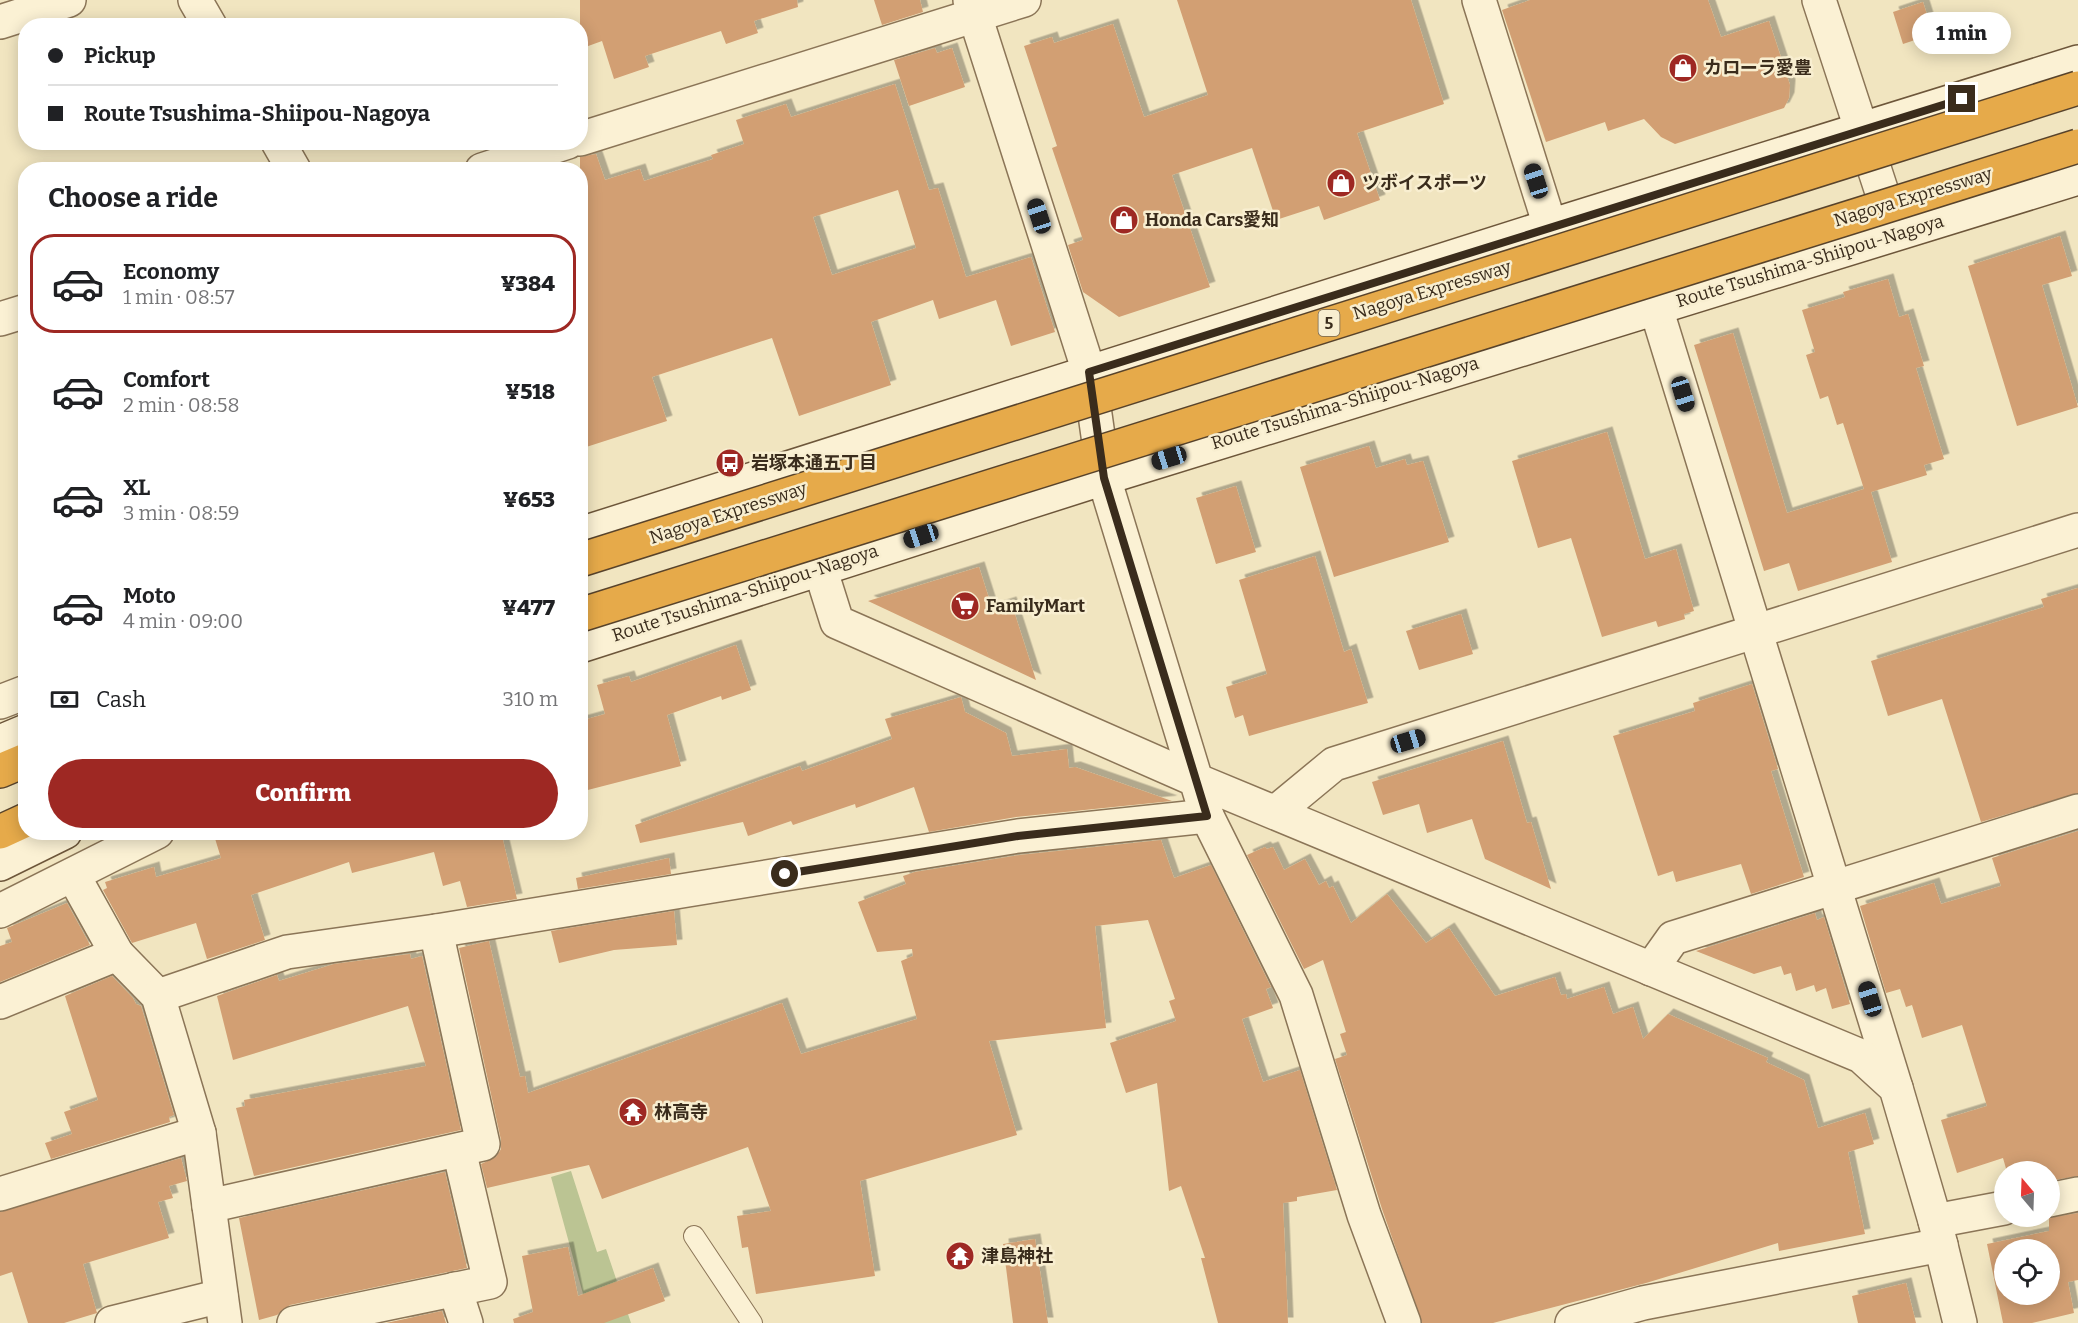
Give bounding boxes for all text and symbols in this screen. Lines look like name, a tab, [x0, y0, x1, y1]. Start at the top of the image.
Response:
callout: 1 min	[1912, 12, 2012, 54]
text: 1 min	[1936, 21, 1987, 45]
text: Pickup	[84, 42, 156, 69]
shop icon: カローラ愛豊	[1667, 52, 1699, 84]
place label: カローラ愛豊	[1704, 57, 1812, 79]
route end	[1948, 85, 1975, 112]
text: Route Tsushima-Shiipou-Nagoya	[84, 100, 430, 127]
car	[1522, 161, 1550, 201]
street label: Nagoya Expressway	[1831, 162, 1995, 232]
shop icon: ツボイスポーツ	[1325, 167, 1357, 199]
place label: ツボイスポーツ	[1362, 172, 1487, 194]
text: Choose a ride	[48, 182, 218, 214]
car	[1025, 196, 1053, 236]
shop icon: Honda Cars愛知	[1108, 204, 1140, 236]
place label: Honda Cars愛知	[1145, 209, 1279, 231]
street label: Route Tsushima-Shiipou-Nagoya	[1674, 210, 1947, 312]
street label: Nagoya Expressway	[1350, 255, 1514, 325]
icon: car	[51, 257, 105, 311]
text: Economy	[123, 258, 219, 285]
text: ¥384	[501, 270, 555, 297]
text: 1 min · 08:57	[123, 285, 234, 309]
road number: 5	[1318, 310, 1340, 336]
street label: Route Tsushima-Shiipou-Nagoya	[1209, 352, 1482, 454]
icon: car	[51, 365, 105, 419]
text: Comfort	[123, 366, 210, 393]
car	[1669, 374, 1697, 414]
text: ¥518	[505, 378, 555, 405]
text: 2 min · 08:58	[123, 393, 240, 417]
car	[1149, 444, 1189, 472]
bus stop icon: 岩塚本通五丁目	[714, 447, 746, 479]
place label: 岩塚本通五丁目	[751, 452, 877, 474]
icon: car	[51, 473, 105, 527]
text: XL	[123, 474, 150, 501]
street label: Nagoya Expressway	[646, 477, 810, 549]
text: ¥653	[503, 486, 555, 513]
text: 3 min · 08:59	[123, 501, 240, 525]
car	[901, 522, 941, 550]
street label: Route Tsushima-Shiipou-Nagoya	[609, 539, 881, 646]
icon: car	[51, 581, 105, 635]
text: Moto	[123, 582, 176, 609]
supermarket icon: FamilyMart	[949, 590, 981, 622]
text: ¥477	[502, 594, 555, 621]
place label: FamilyMart	[986, 595, 1085, 617]
text: 4 min · 09:00	[123, 609, 243, 633]
icon: cash	[48, 683, 81, 716]
text: Cash	[96, 686, 146, 713]
text: 310 m	[503, 687, 558, 711]
car	[1388, 727, 1428, 755]
button: Confirm	[48, 759, 558, 828]
route start	[771, 860, 798, 887]
car	[1856, 979, 1884, 1019]
temple icon: 林高寺	[617, 1096, 649, 1128]
place label: 林高寺	[654, 1101, 708, 1123]
north arrow	[1994, 1161, 2060, 1227]
map controls	[1994, 1161, 2060, 1305]
button: locate	[1994, 1239, 2060, 1305]
temple icon: 津島神社	[944, 1240, 976, 1272]
place label: 津島神社	[981, 1245, 1053, 1267]

